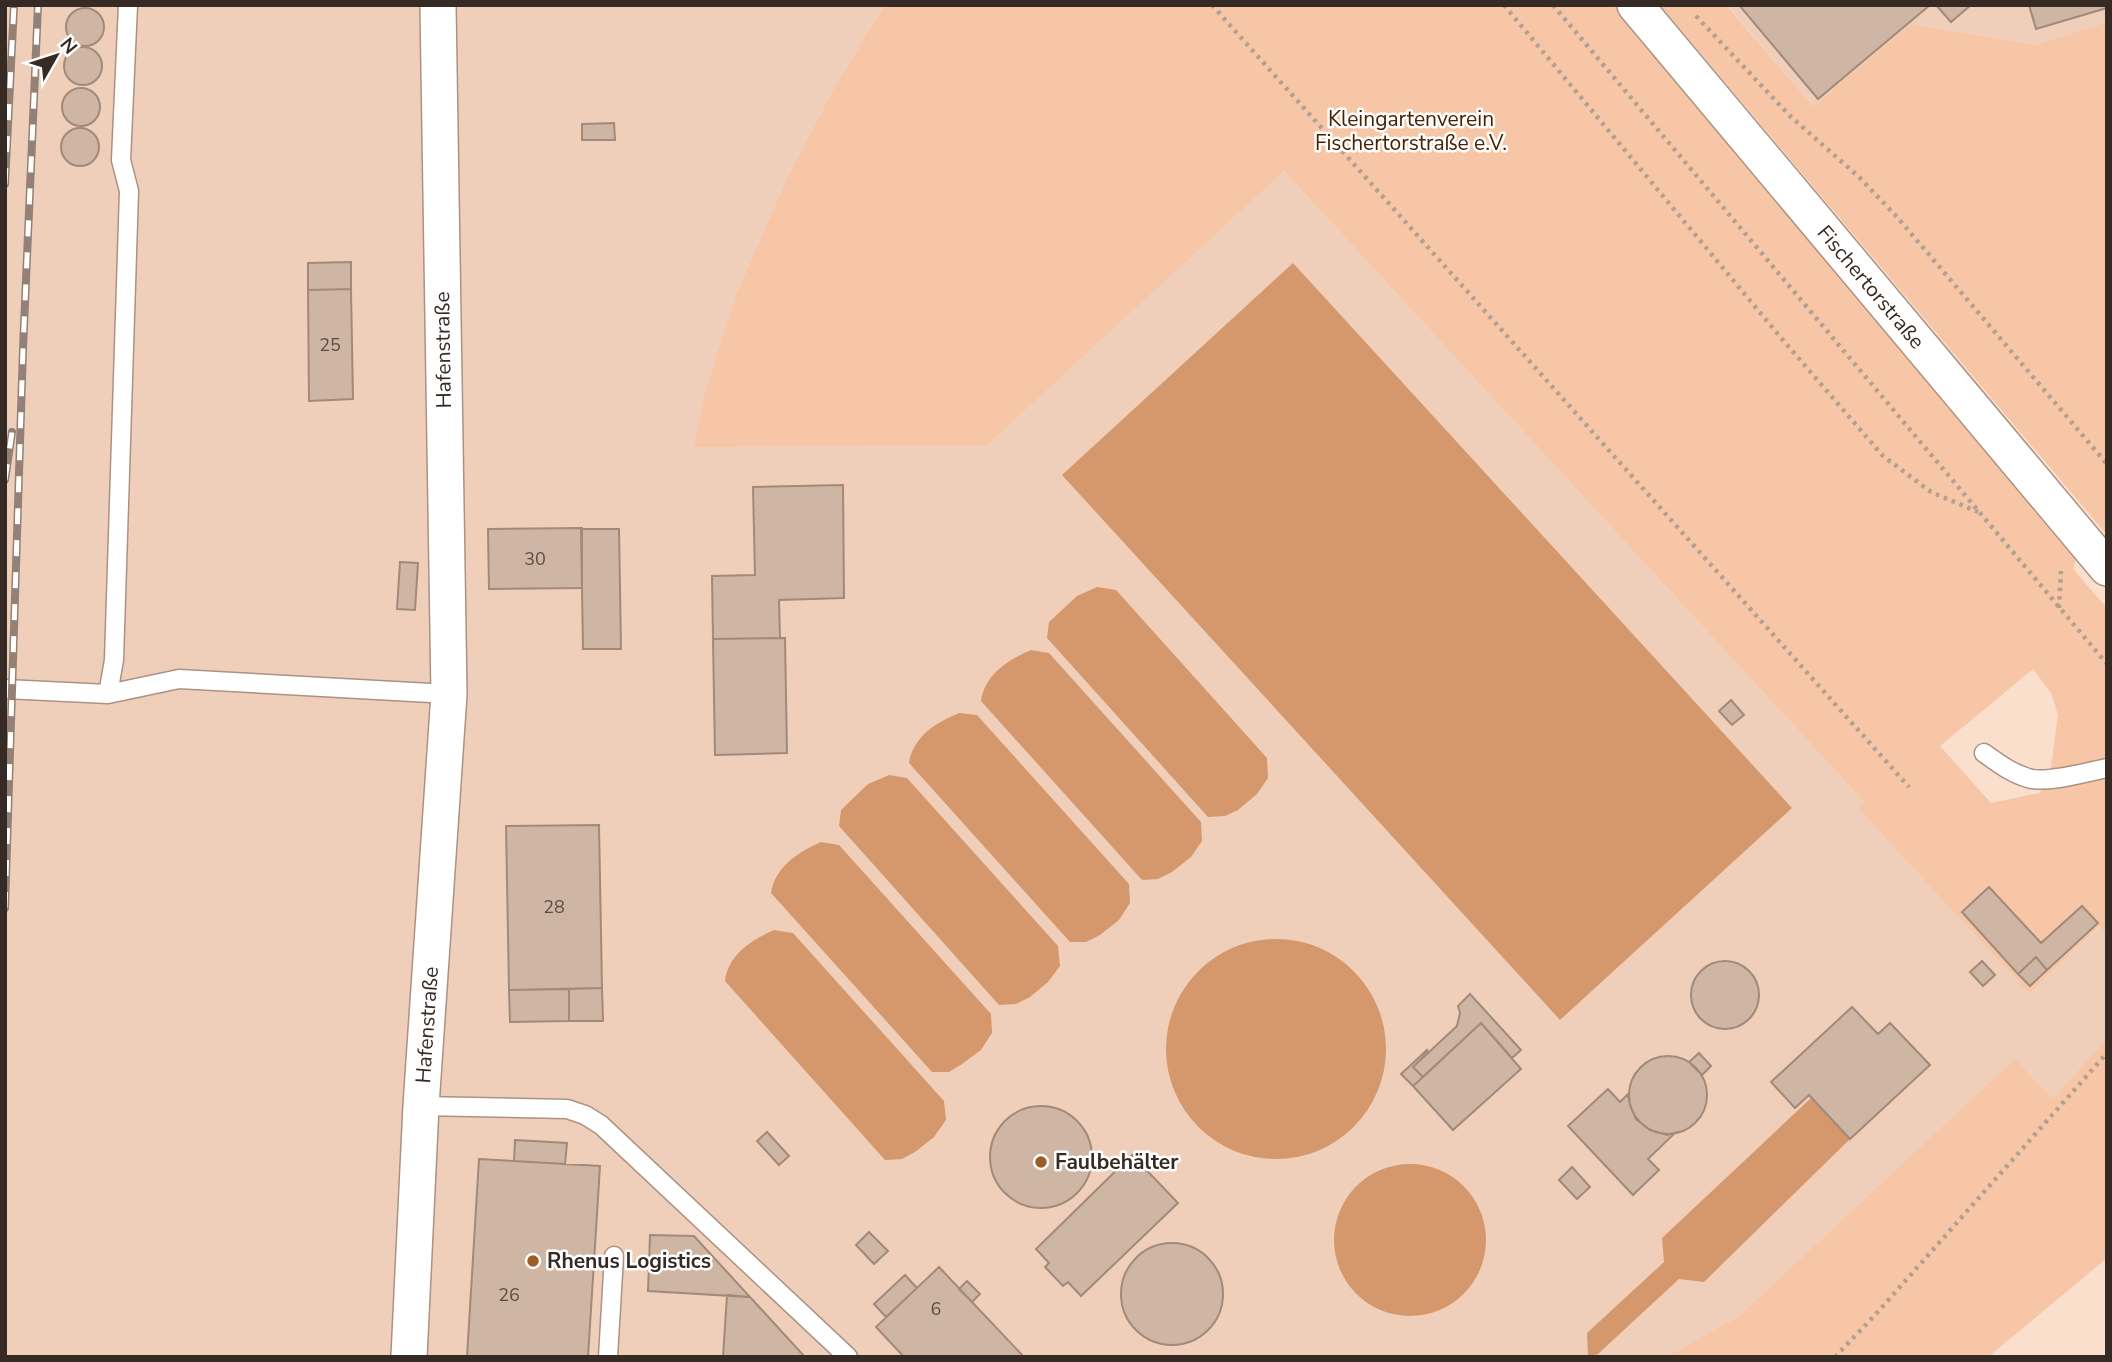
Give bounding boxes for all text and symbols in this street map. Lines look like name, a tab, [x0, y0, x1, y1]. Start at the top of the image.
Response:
north arrow	[21, 21, 91, 91]
text: N	[54, 32, 83, 60]
park label: Kleingartenverein Fischertorstraße e.V.	[1315, 105, 1507, 157]
street label: Fischertorstraße	[1811, 219, 1931, 355]
street label: Hafenstraße	[428, 291, 458, 409]
house number: 25	[319, 333, 341, 357]
house number: 30	[524, 547, 546, 571]
house number: 28	[543, 895, 565, 919]
street label: Hafenstraße	[409, 966, 445, 1084]
place label: Faulbehälter	[1055, 1148, 1179, 1176]
marker: Faulbehälter	[1033, 1154, 1049, 1170]
place label: Rhenus Logistics	[547, 1247, 711, 1275]
marker: Rhenus Logistics	[525, 1253, 541, 1269]
house number: 26	[498, 1283, 520, 1307]
house number: 6	[931, 1297, 941, 1321]

